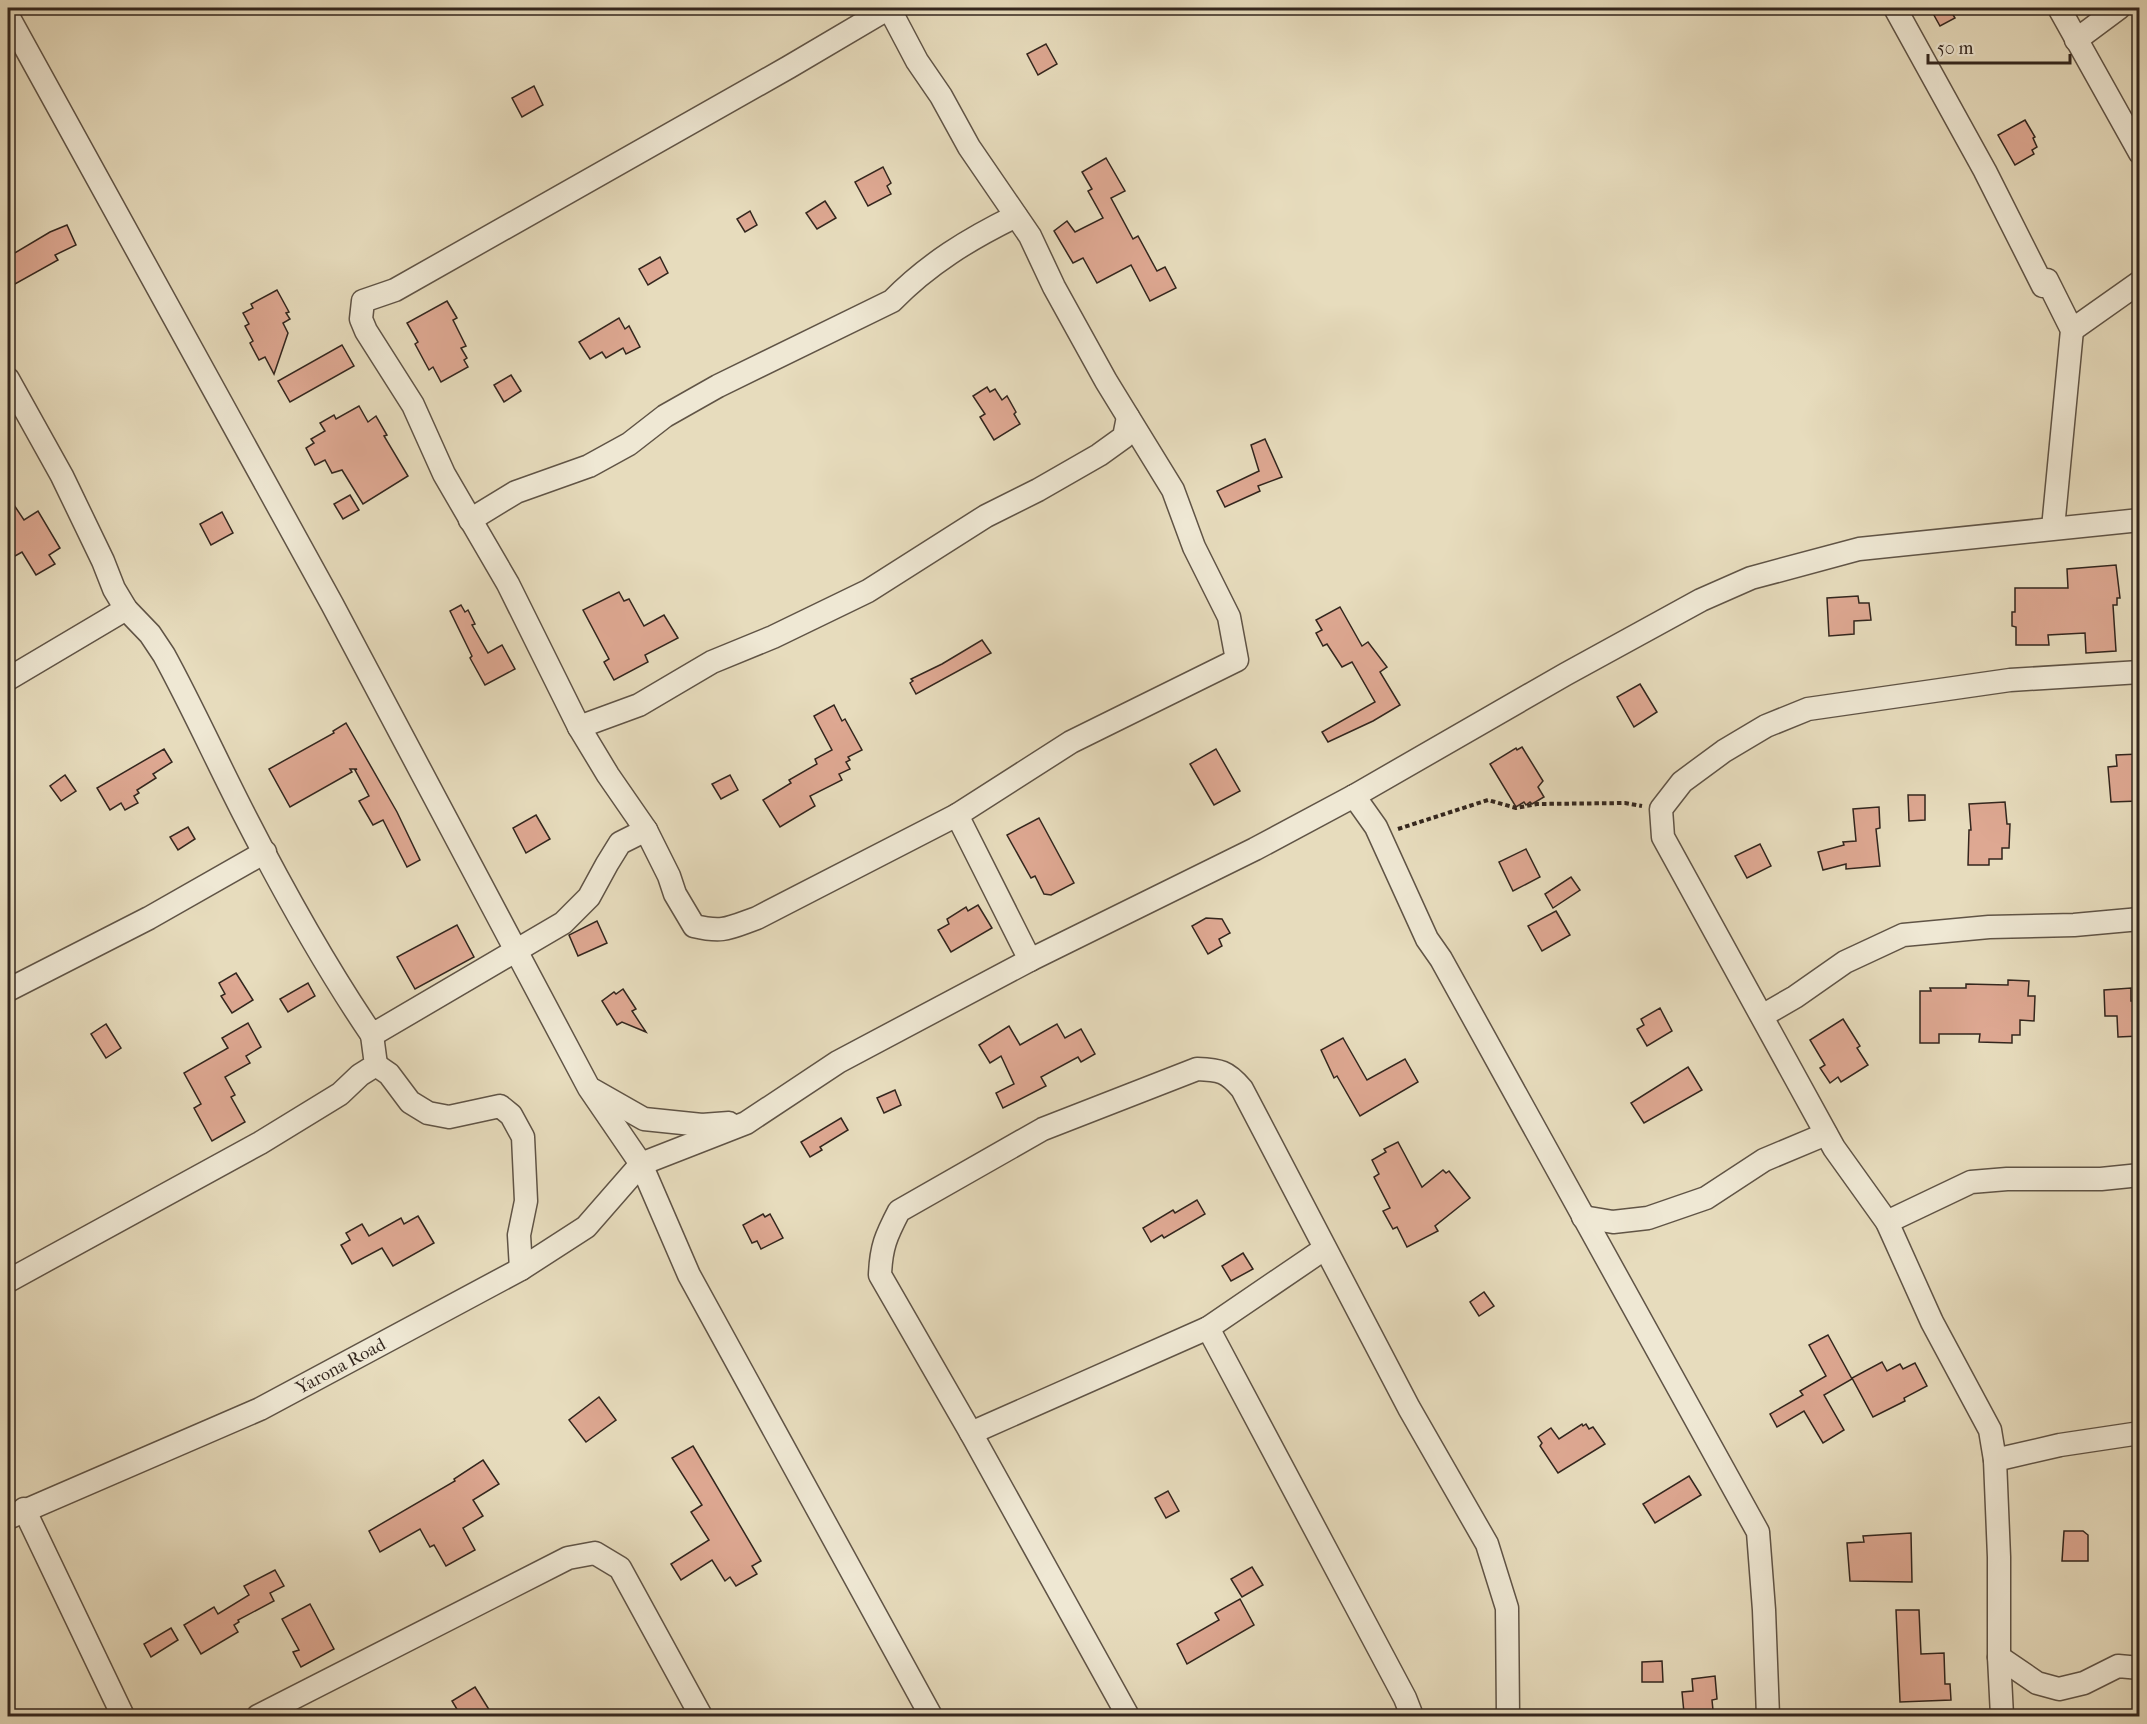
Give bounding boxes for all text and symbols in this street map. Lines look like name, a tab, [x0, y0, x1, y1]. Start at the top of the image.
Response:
scale bar	[1928, 27, 2070, 65]
text: 50 m	[1937, 38, 1974, 59]
street label: Yarona Road	[292, 1334, 389, 1399]

